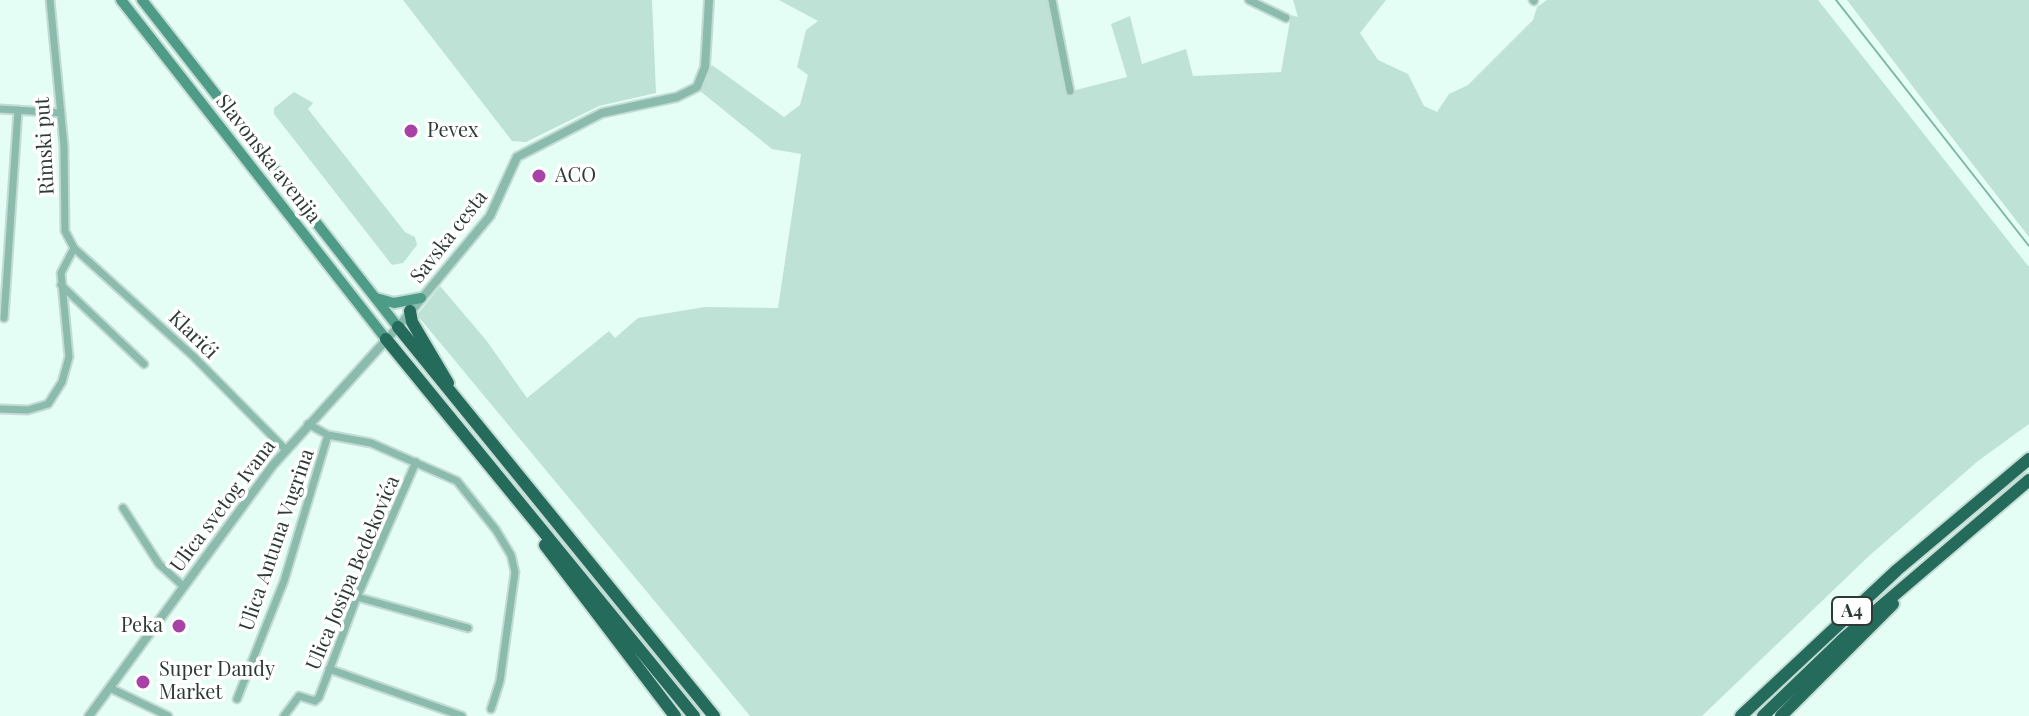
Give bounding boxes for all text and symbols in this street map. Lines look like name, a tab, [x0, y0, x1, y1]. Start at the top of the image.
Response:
street label: Slavonska avenija	[210, 90, 326, 228]
street label: Rimski put	[30, 97, 60, 195]
place label: Pevex	[427, 119, 478, 143]
marker: Pevex	[402, 122, 420, 140]
place label: ACO	[555, 164, 596, 188]
marker: ACO	[530, 167, 548, 185]
street label: Savska cesta	[405, 186, 493, 288]
street label: Klarići	[163, 306, 223, 364]
street label: Ulica svetog Ivana	[165, 435, 281, 577]
street label: Ulica Antuna Vugrina	[235, 446, 319, 634]
street label: Ulica Josipa Bedekovića	[301, 472, 405, 674]
road number: A4	[1832, 597, 1872, 625]
place label: Peka	[121, 614, 163, 638]
marker: Peka	[170, 617, 188, 635]
place label: Super Dandy Market	[159, 658, 275, 705]
marker: Super Dandy Market	[134, 673, 152, 691]

